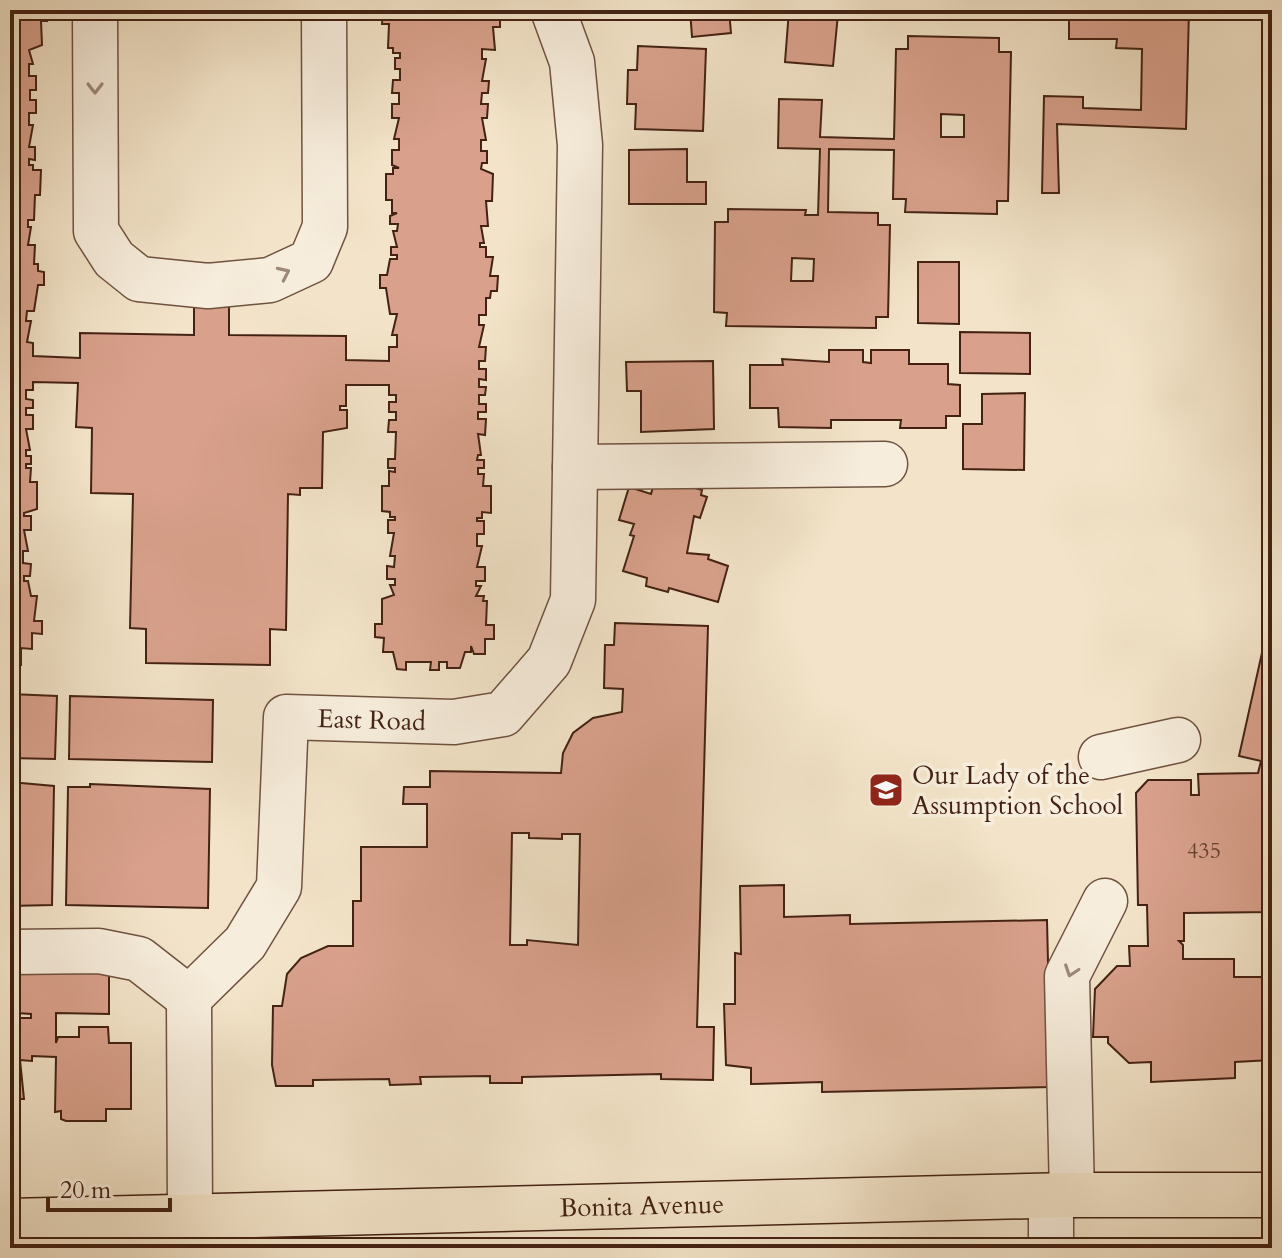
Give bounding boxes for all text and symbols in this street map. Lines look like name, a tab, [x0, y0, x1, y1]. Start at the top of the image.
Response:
one-way arrow	[86, 82, 104, 95]
one-way arrow	[276, 267, 290, 283]
street label: East Road	[317, 701, 427, 739]
place label: Our Lady of the Assumption School	[912, 758, 1124, 823]
school or university icon: Our Lady of the Assumption School	[867, 771, 905, 809]
house number: 435	[1187, 836, 1221, 866]
one-way arrow	[1065, 963, 1081, 977]
scale bar	[48, 1162, 170, 1212]
text: 20 m	[60, 1174, 112, 1207]
street label: Bonita Avenue	[559, 1187, 725, 1226]

